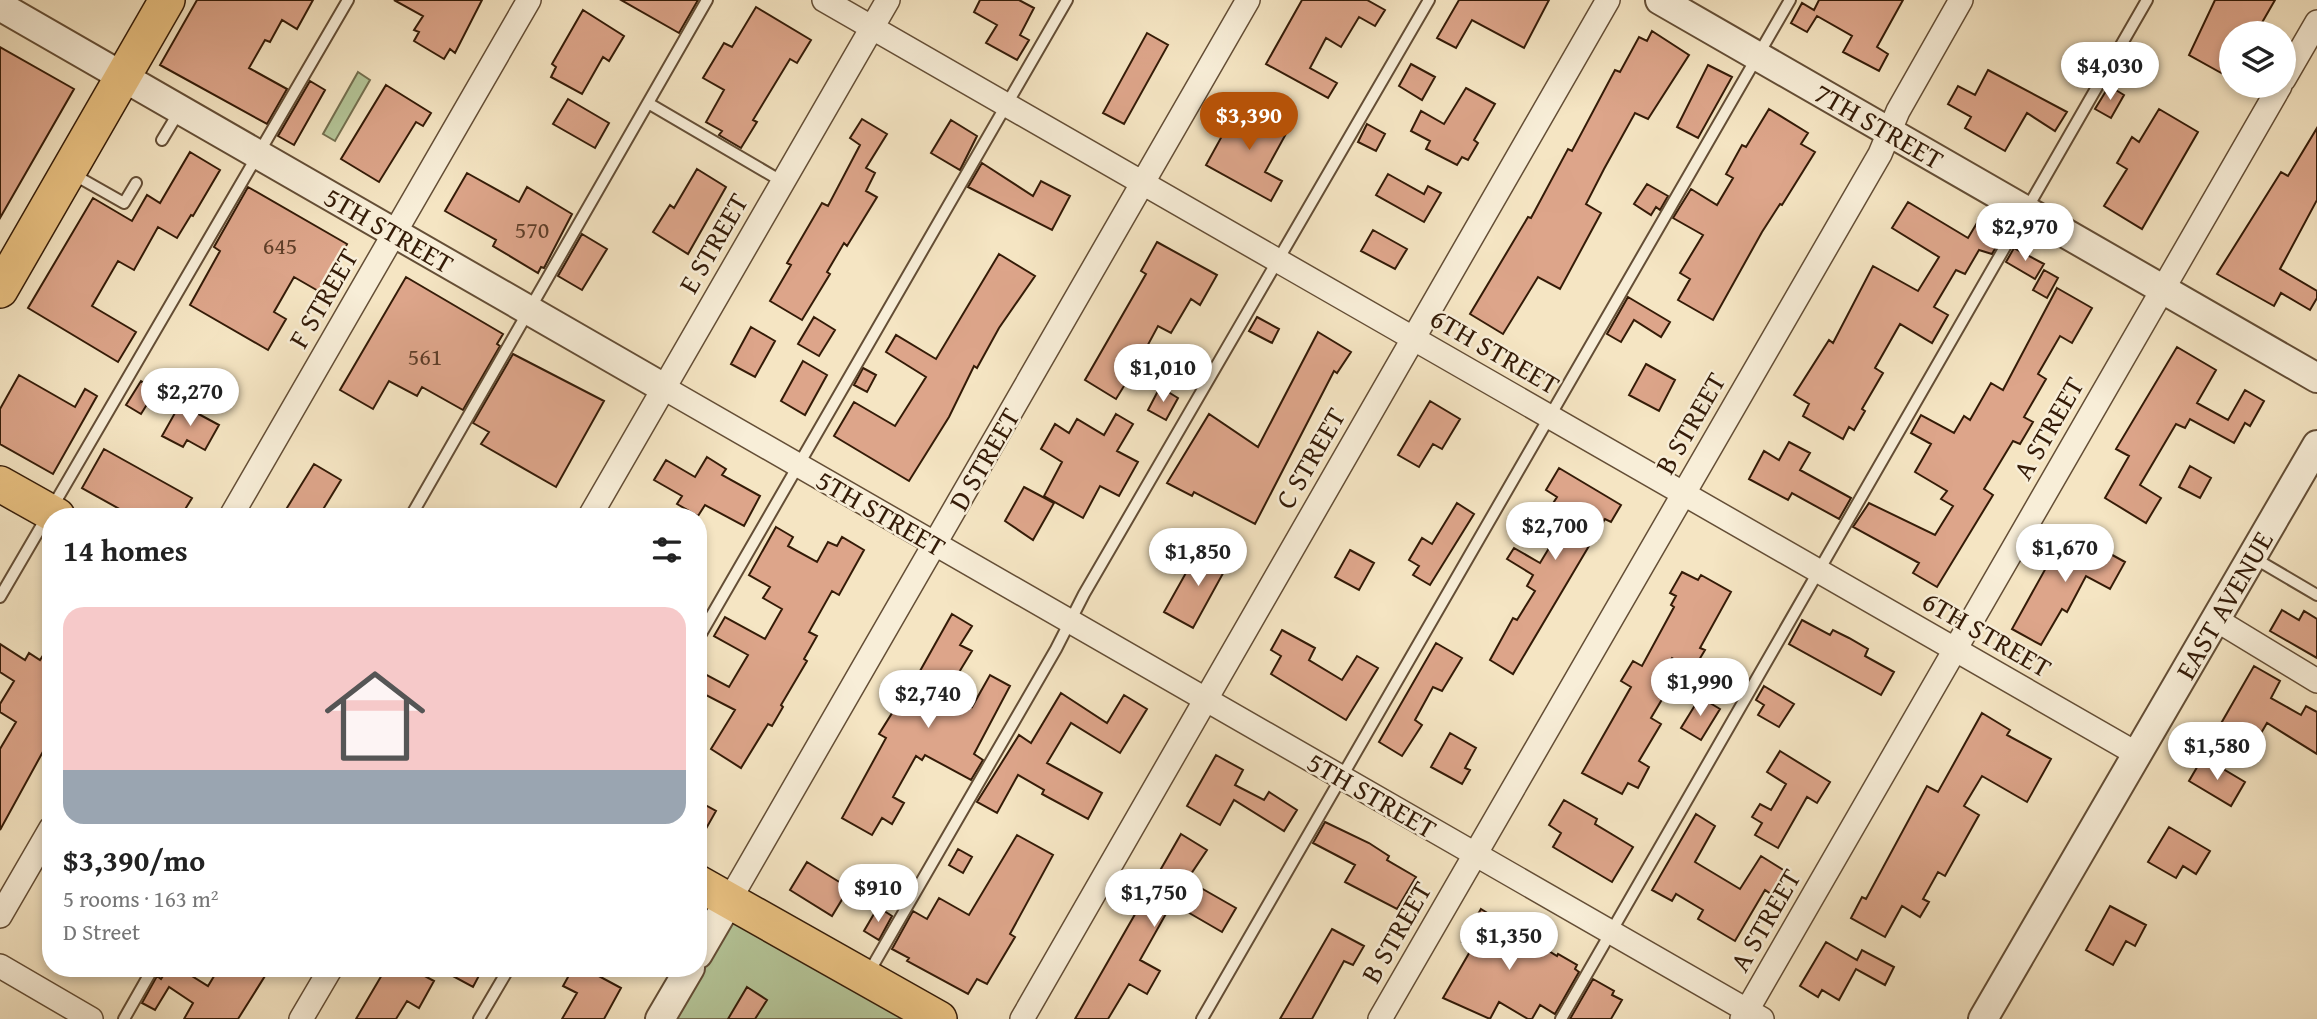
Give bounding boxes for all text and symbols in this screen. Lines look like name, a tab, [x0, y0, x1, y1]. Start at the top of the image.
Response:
map controls	[2219, 21, 2296, 98]
button: layers	[2219, 21, 2296, 98]
pin: $4,030	[2053, 42, 2167, 102]
text: $4,030	[2077, 48, 2143, 81]
street label: 7TH STREET	[1807, 72, 1952, 179]
pin: $3,390	[1192, 92, 1306, 152]
text: $3,390	[1216, 98, 1282, 131]
street label: 5TH STREET	[317, 176, 462, 283]
street label: E STREET	[667, 185, 758, 301]
pin: $2,970	[1968, 204, 2082, 263]
text: $2,970	[1992, 209, 2058, 242]
house number: 570	[515, 212, 549, 247]
house number: 645	[263, 228, 297, 263]
street label: F STREET	[277, 240, 368, 355]
street label: 6TH STREET	[1423, 297, 1568, 404]
house number: 561	[408, 339, 442, 374]
pin: $1,010	[1106, 344, 1220, 404]
text: $1,010	[1130, 350, 1196, 383]
street label: B STREET	[1644, 364, 1735, 481]
pin: $2,270	[133, 368, 247, 428]
street label: A STREET	[2002, 368, 2094, 487]
text: $2,270	[157, 374, 223, 407]
street label: D STREET	[938, 399, 1030, 518]
street label: C STREET	[1264, 399, 1355, 516]
street label: 5TH STREET	[809, 459, 954, 566]
pin: $2,700	[1498, 503, 1612, 562]
text: $2,700	[1522, 508, 1588, 541]
street label: EAST AVENUE	[2165, 523, 2283, 686]
pin: $1,670	[2008, 524, 2122, 584]
text: 14 homes	[63, 528, 188, 572]
pin: $1,850	[1141, 528, 1255, 588]
text: $1,670	[2032, 530, 2098, 563]
icon: filters	[648, 531, 686, 569]
text: $1,850	[1165, 534, 1231, 567]
street label: 6TH STREET	[1915, 580, 2060, 687]
icon: home	[312, 653, 438, 779]
pin: $1,990	[1643, 658, 1757, 718]
text: $1,990	[1667, 664, 1733, 697]
pin: $2,740	[871, 670, 985, 730]
text: $2,740	[895, 676, 961, 709]
pin: $1,580	[2160, 722, 2274, 782]
text: $1,580	[2184, 728, 2250, 761]
street label: 5TH STREET	[1300, 741, 1445, 848]
text: $3,390/mo	[63, 838, 205, 882]
street label: A STREET	[1719, 860, 1811, 979]
pin: $910	[837, 864, 919, 924]
text: $910	[854, 870, 902, 903]
pin: $1,750	[1097, 870, 1211, 929]
street label: B STREET	[1350, 873, 1441, 990]
text: $1,750	[1121, 875, 1187, 908]
text: 5 rooms · 163 m²	[63, 882, 218, 915]
pin: $1,350	[1452, 912, 1566, 972]
text: D Street	[63, 915, 140, 948]
text: $1,350	[1476, 918, 1542, 951]

